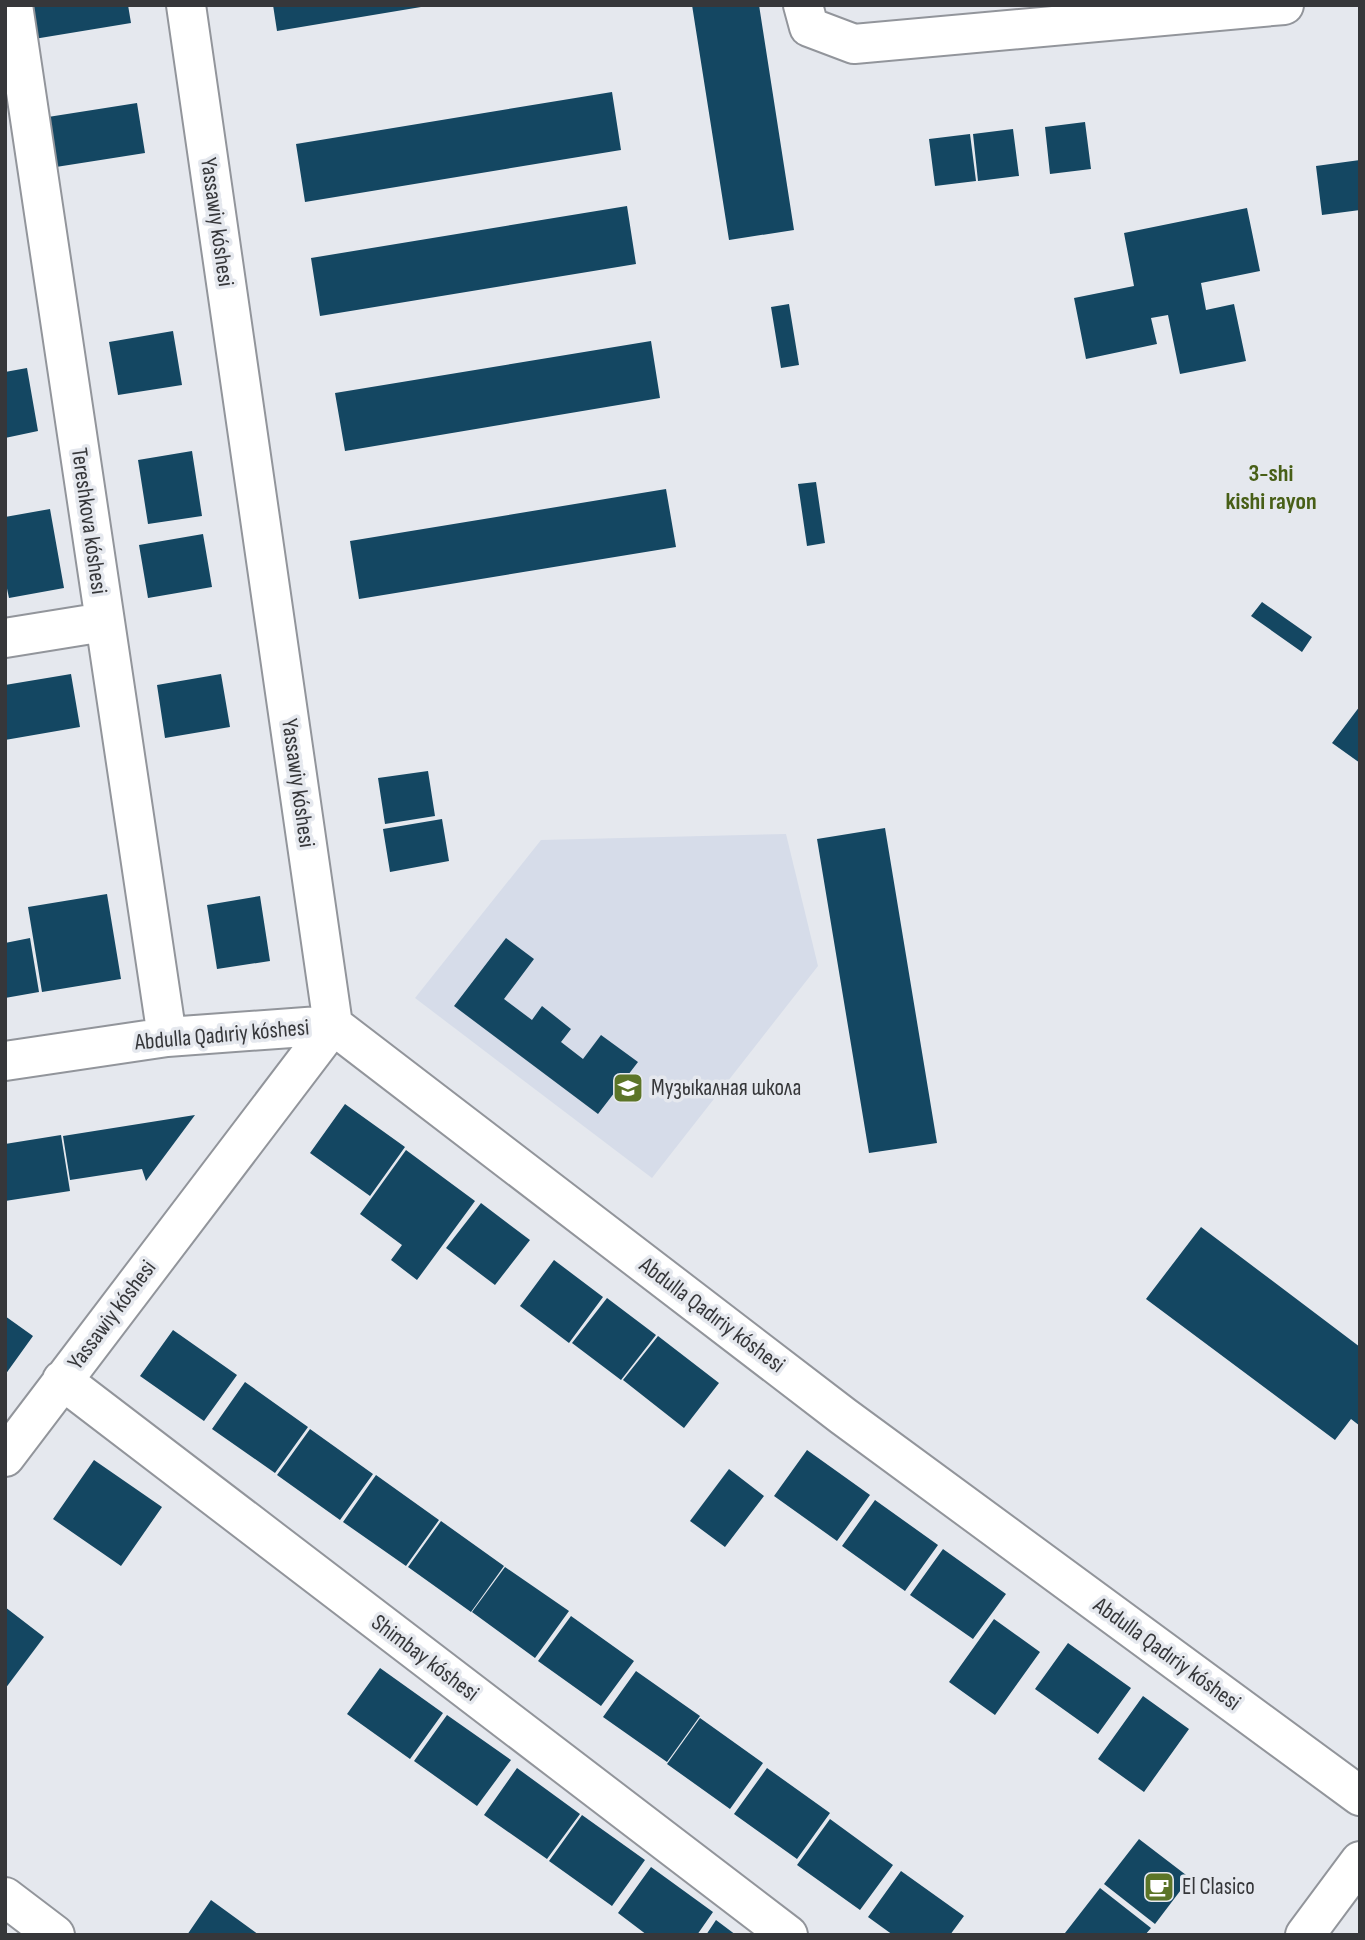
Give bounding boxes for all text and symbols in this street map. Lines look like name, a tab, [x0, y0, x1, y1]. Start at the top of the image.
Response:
street label: Yassawiy kóshesi	[194, 156, 240, 288]
street label: Tereshkova kóshesi	[65, 446, 113, 596]
district label: 3-shi kishi rayon	[1225, 459, 1317, 516]
street label: Yassawiy kóshesi	[275, 717, 321, 849]
street label: Abdulla Qadıriy kóshesi	[133, 1013, 310, 1057]
school or university icon: Музыкалная школа	[611, 1071, 645, 1105]
place label: Музыкалная школа	[651, 1074, 801, 1102]
street label: Abdulla Qadıriy kóshesi	[633, 1251, 790, 1379]
street label: Yassawiy kóshesi	[62, 1255, 162, 1375]
street label: Abdulla Qadıriy kóshesi	[1087, 1591, 1246, 1717]
street label: Shimbay kóshesi	[366, 1609, 484, 1707]
cafe icon: El Clasico	[1142, 1870, 1176, 1904]
place label: El Clasico	[1182, 1873, 1255, 1901]

